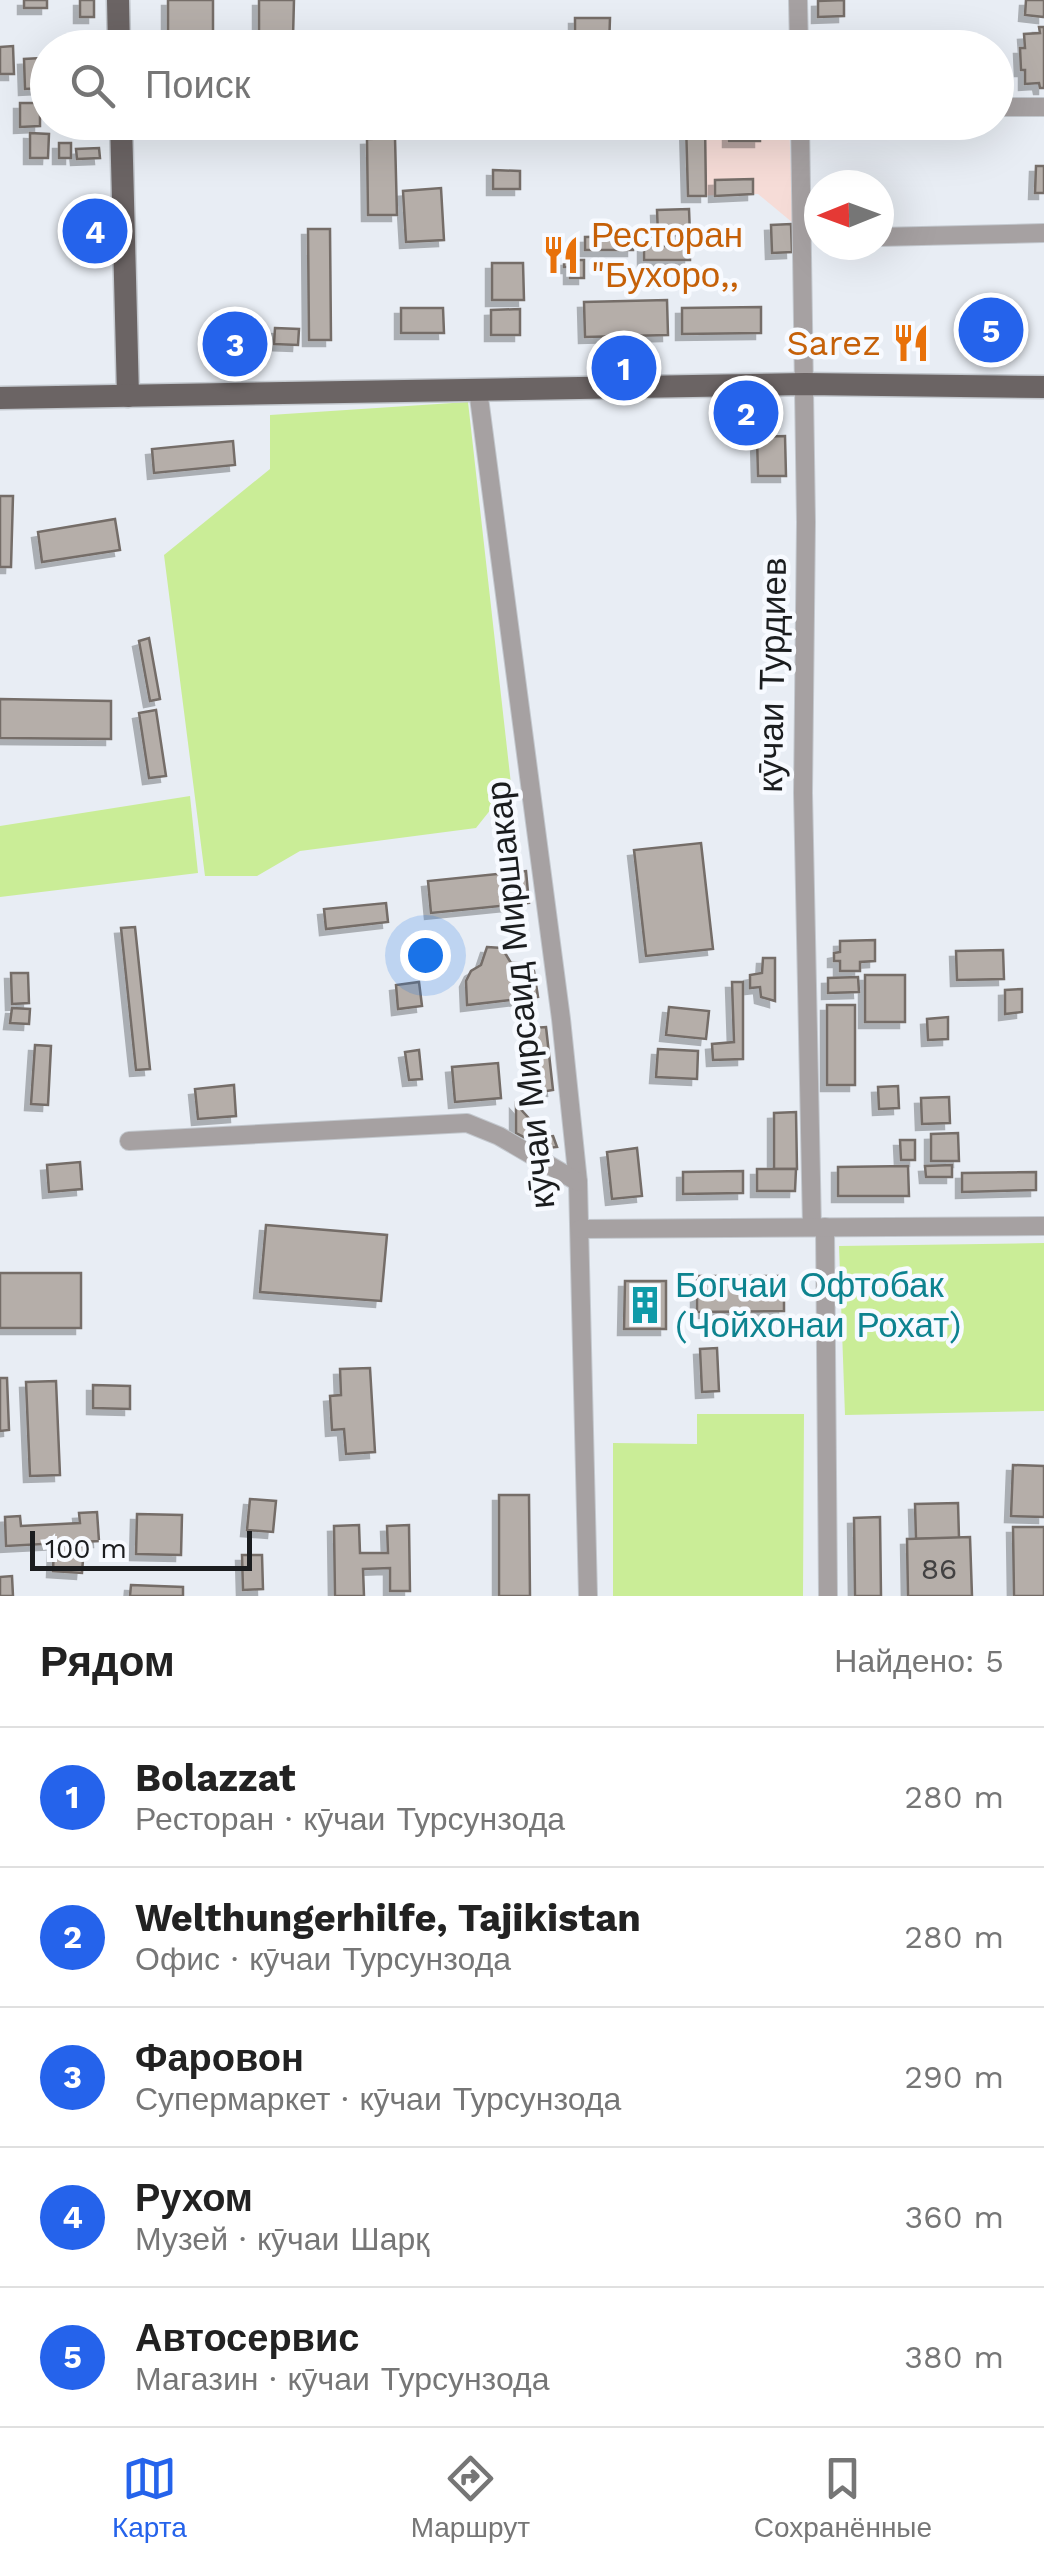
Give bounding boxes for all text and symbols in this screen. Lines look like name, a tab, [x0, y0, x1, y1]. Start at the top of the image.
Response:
search box	[30, 30, 1014, 140]
icon: search	[65, 58, 120, 113]
text: Поиск	[145, 63, 250, 107]
north arrow	[804, 170, 894, 260]
pin: 4	[62, 194, 128, 268]
place label: Ресторан "Бухоро,,	[591, 214, 743, 296]
restaurant icon: Ресторан "Бухоро,,	[540, 234, 582, 276]
pin: 5	[958, 292, 1024, 368]
pin: 3	[202, 306, 268, 382]
place label: Sarez	[786, 322, 881, 364]
restaurant icon: Sarez	[890, 322, 932, 364]
pin: 1	[592, 330, 656, 406]
pin: 2	[714, 376, 778, 450]
street label: кӯчаи Турдиев	[749, 557, 795, 793]
street label: кӯчаи Мирсаид Миршакар	[477, 779, 563, 1211]
your location	[400, 930, 451, 981]
place label: Богчаи Офтобак (Чойхонаи Рохат)	[675, 1264, 961, 1346]
building icon: Богчаи Офтобак (Чойхонаи Рохат)	[624, 1284, 666, 1326]
scale bar	[30, 1526, 252, 1571]
text: 100 m	[45, 1532, 127, 1565]
house number: 86	[921, 1551, 957, 1586]
text: Рядом	[40, 1637, 175, 1686]
text: Найдено: 5	[834, 1642, 1004, 1680]
text: Bolazzat	[135, 1756, 296, 1800]
text: 1	[66, 1778, 79, 1816]
text: 280 m	[904, 1778, 1004, 1816]
text: Ресторан · кӯчаи Турсунзода	[135, 1800, 565, 1838]
text: Welthungerhilfe, Tajikistan	[135, 1896, 641, 1940]
text: 2	[63, 1918, 82, 1956]
text: 280 m	[904, 1918, 1004, 1956]
text: Офис · кӯчаи Турсунзода	[135, 1940, 511, 1978]
text: Фаровон	[135, 2036, 304, 2080]
text: 3	[63, 2058, 82, 2096]
text: 290 m	[904, 2058, 1004, 2096]
text: Супермаркет · кӯчаи Турсунзода	[135, 2080, 621, 2118]
text: Рухом	[135, 2176, 253, 2220]
text: 4	[62, 2198, 83, 2236]
text: 360 m	[905, 2198, 1004, 2236]
text: Музей · кӯчаи Шарқ	[135, 2220, 429, 2258]
text: Автосервис	[135, 2316, 359, 2360]
text: 5	[63, 2338, 82, 2376]
text: 380 m	[904, 2338, 1004, 2376]
text: Магазин · кӯчаи Турсунзода	[135, 2360, 549, 2398]
tab: Карта	[112, 2451, 187, 2544]
tab: Маршрут	[411, 2451, 530, 2544]
tab: Сохранённые	[754, 2451, 932, 2544]

